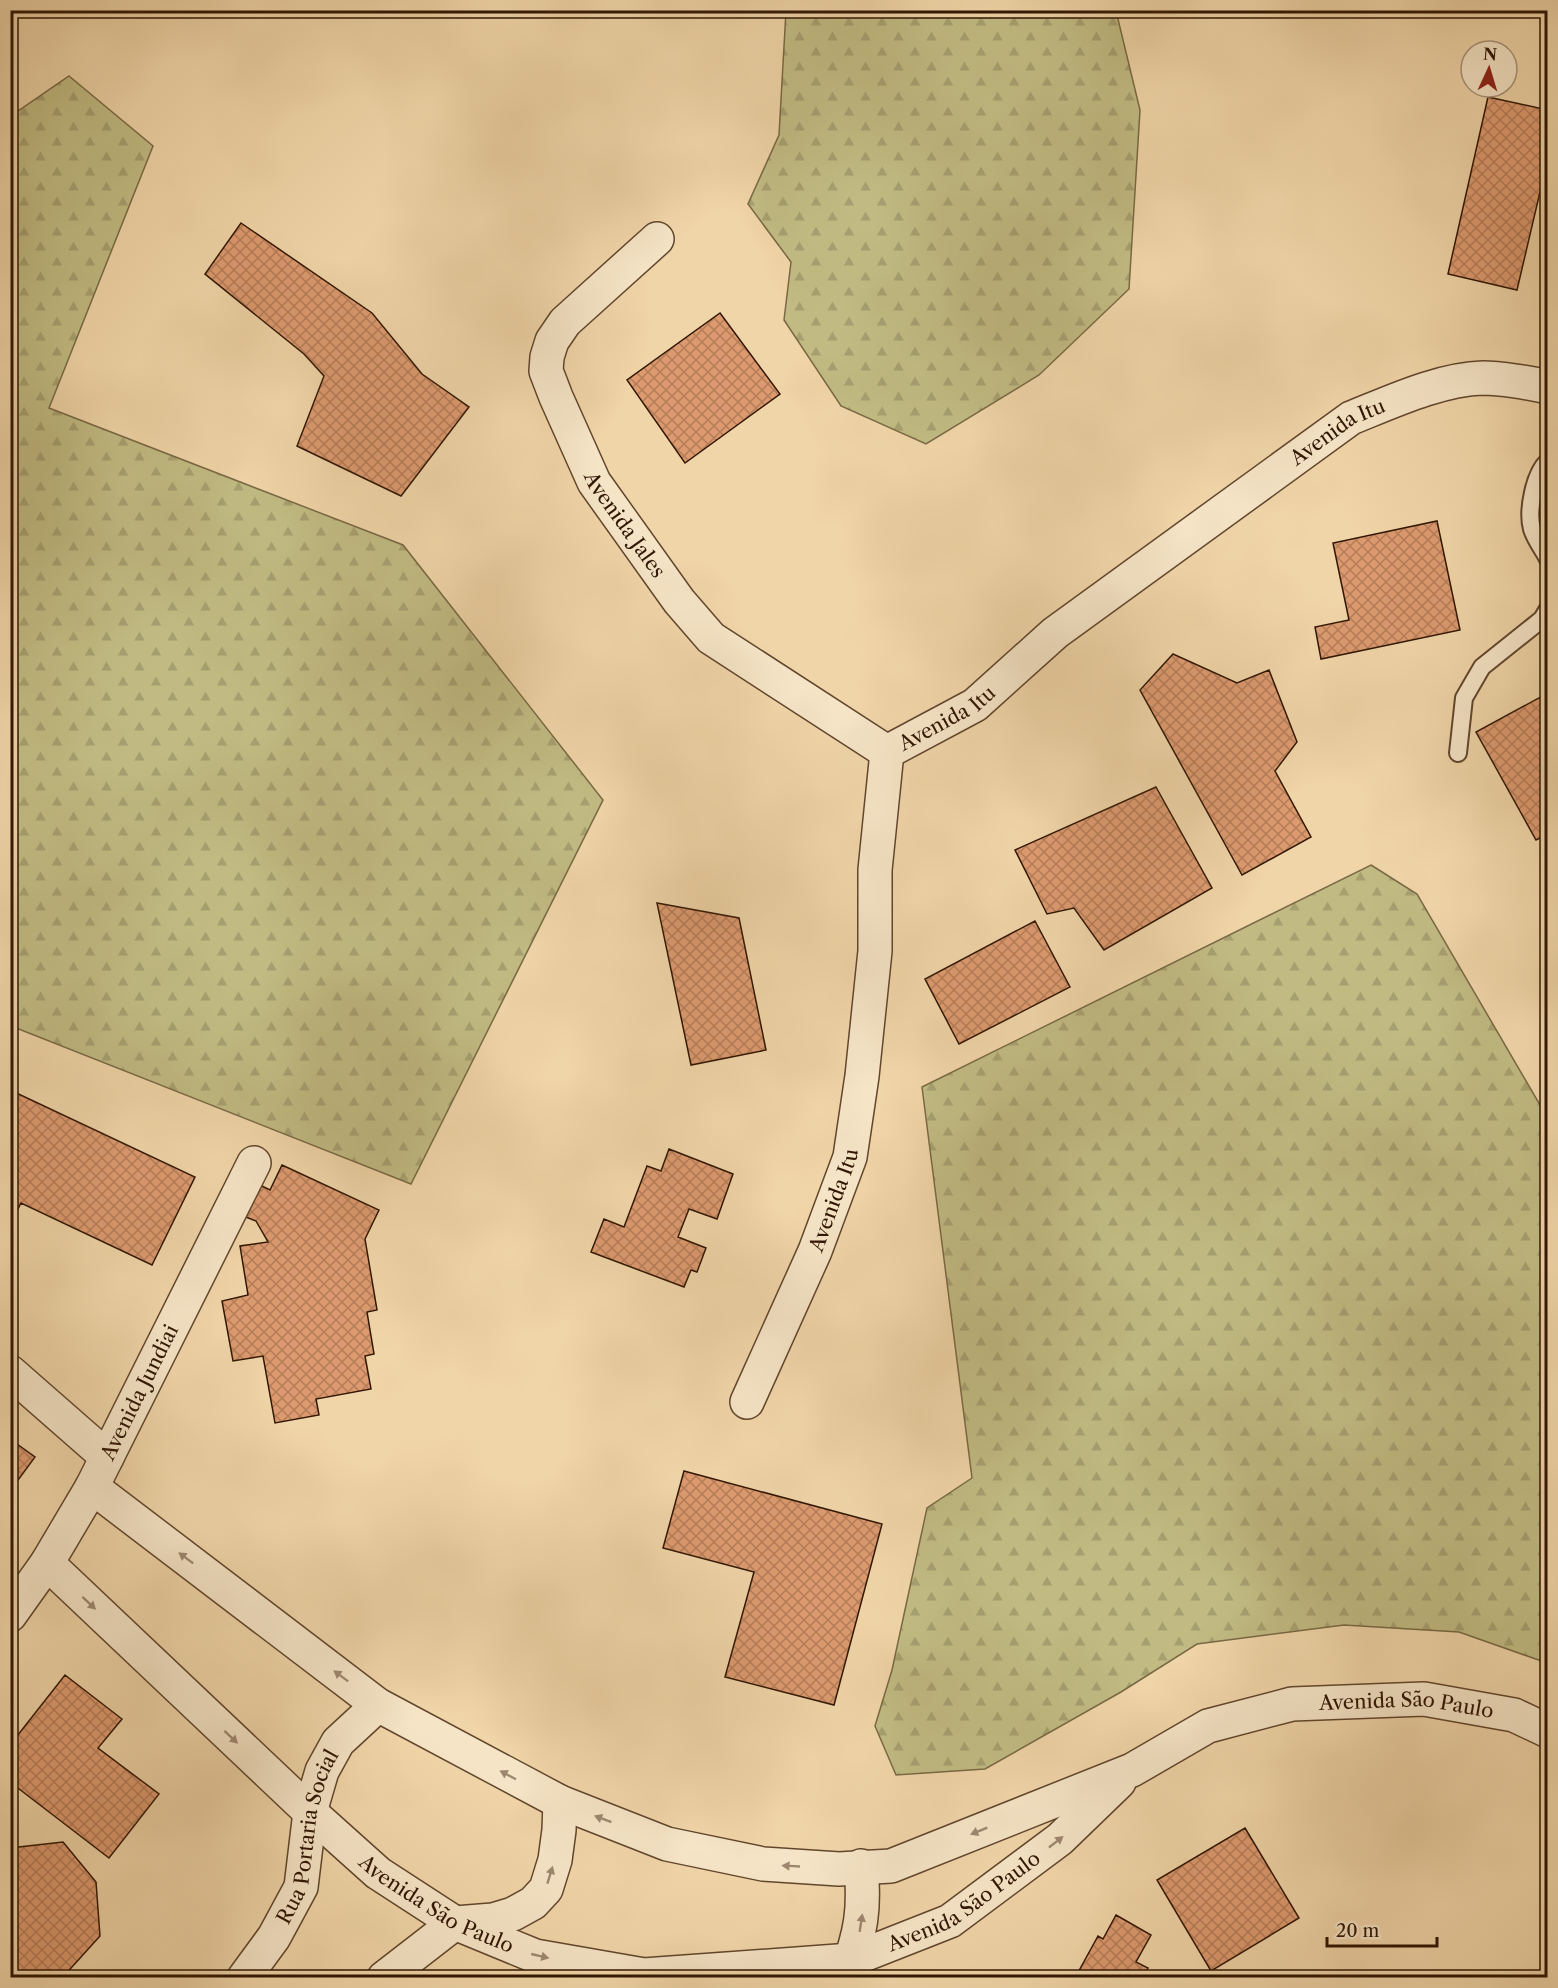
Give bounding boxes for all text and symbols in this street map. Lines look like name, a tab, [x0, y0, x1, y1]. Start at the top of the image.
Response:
north arrow	[1459, 39, 1519, 99]
text: N	[1482, 44, 1498, 65]
street label: Avenida Itu	[1285, 393, 1388, 471]
street label: Avenida Jales	[579, 467, 670, 582]
street label: Avenida Itu	[894, 681, 1000, 756]
street label: Avenida Itu	[804, 1147, 863, 1256]
street label: Avenida Jundiai	[95, 1321, 183, 1465]
one-way arrow	[178, 1553, 193, 1565]
one-way arrow	[81, 1596, 96, 1609]
one-way arrow	[333, 1671, 348, 1683]
street label: Avenida São Paulo	[1318, 1687, 1496, 1723]
one-way arrow	[223, 1730, 238, 1744]
street label: Rua Portaria Social	[271, 1745, 343, 1928]
one-way arrow	[500, 1770, 517, 1780]
one-way arrow	[594, 1814, 612, 1823]
one-way arrow	[970, 1826, 988, 1836]
one-way arrow	[1049, 1836, 1064, 1848]
street label: Avenida São Paulo	[883, 1846, 1045, 1957]
street label: Avenida São Paulo	[353, 1849, 517, 1958]
one-way arrow	[782, 1861, 801, 1871]
one-way arrow	[546, 1866, 555, 1884]
scale bar	[1327, 1910, 1436, 1948]
one-way arrow	[857, 1913, 866, 1932]
text: 20 m	[1336, 1920, 1380, 1942]
one-way arrow	[531, 1952, 549, 1962]

